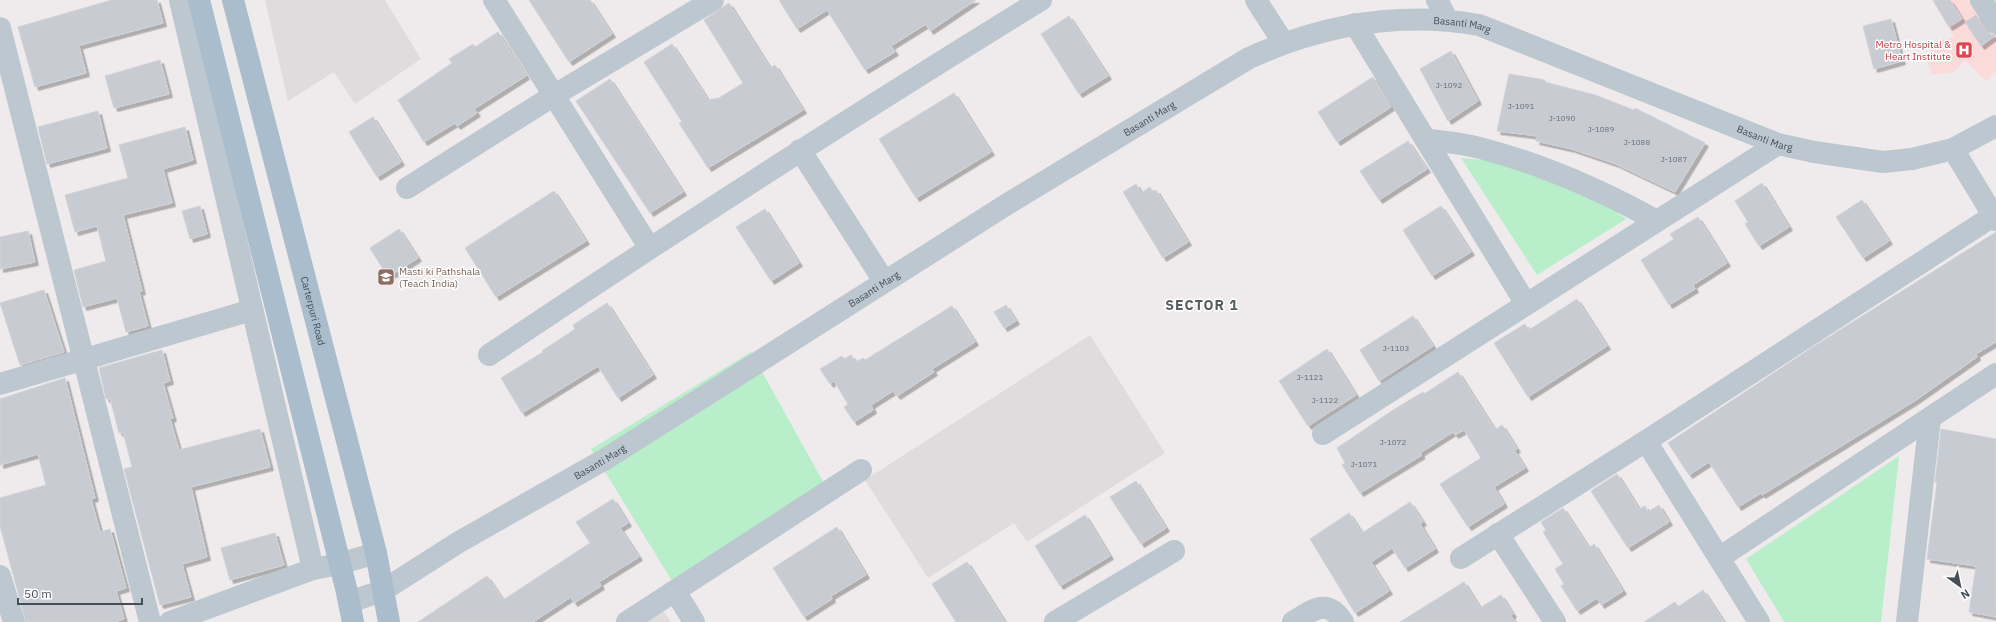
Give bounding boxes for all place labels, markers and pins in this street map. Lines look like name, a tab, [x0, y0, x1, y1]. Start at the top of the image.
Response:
place label: Metro Hospital & Heart Institute	[1876, 38, 1952, 63]
hospital icon: Metro Hospital & Heart Institute	[1954, 40, 1974, 60]
place label: Masti ki Pathshala (Teach India)	[399, 265, 481, 290]
school or university icon: Masti ki Pathshala (Teach India)	[376, 267, 396, 287]

